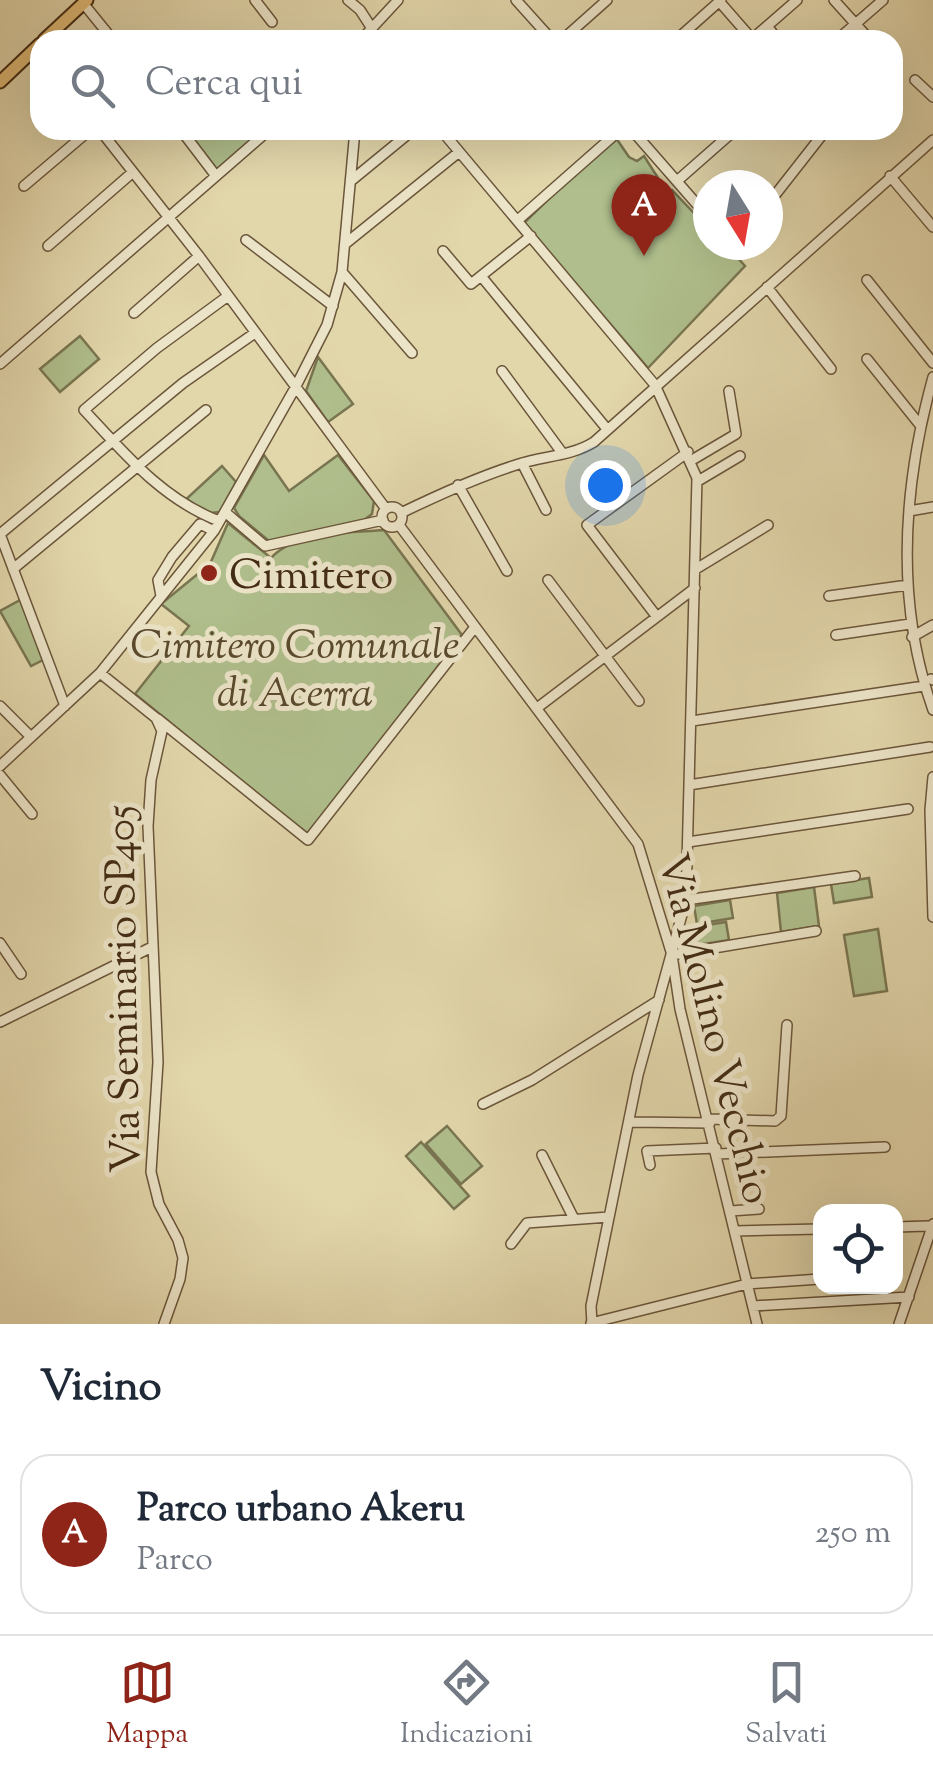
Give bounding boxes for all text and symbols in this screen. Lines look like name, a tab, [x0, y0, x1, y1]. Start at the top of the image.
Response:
search box	[30, 30, 903, 140]
icon: search	[65, 58, 120, 113]
text: Cerca qui	[145, 58, 303, 112]
north arrow	[693, 170, 783, 260]
pin: A	[612, 174, 676, 256]
your location	[580, 460, 631, 511]
place label: Cimitero	[229, 548, 393, 608]
marker: Cimitero	[198, 562, 220, 584]
park label: Cimitero Comunale di Acerra	[130, 618, 460, 726]
street label: Via Seminario SP405	[93, 804, 159, 1173]
street label: Via Molino Vecchio	[640, 848, 785, 1211]
map controls	[813, 1204, 903, 1294]
button: locate	[813, 1204, 903, 1294]
text: Vicino	[40, 1359, 161, 1419]
text: Parco urbano Akeru	[137, 1484, 465, 1538]
text: A	[62, 1511, 87, 1557]
text: 250 m	[815, 1511, 891, 1557]
text: Parco	[137, 1538, 213, 1584]
tab: Mappa	[106, 1655, 188, 1755]
tab: Indicazioni	[400, 1655, 533, 1755]
tab: Salvati	[745, 1655, 827, 1755]

